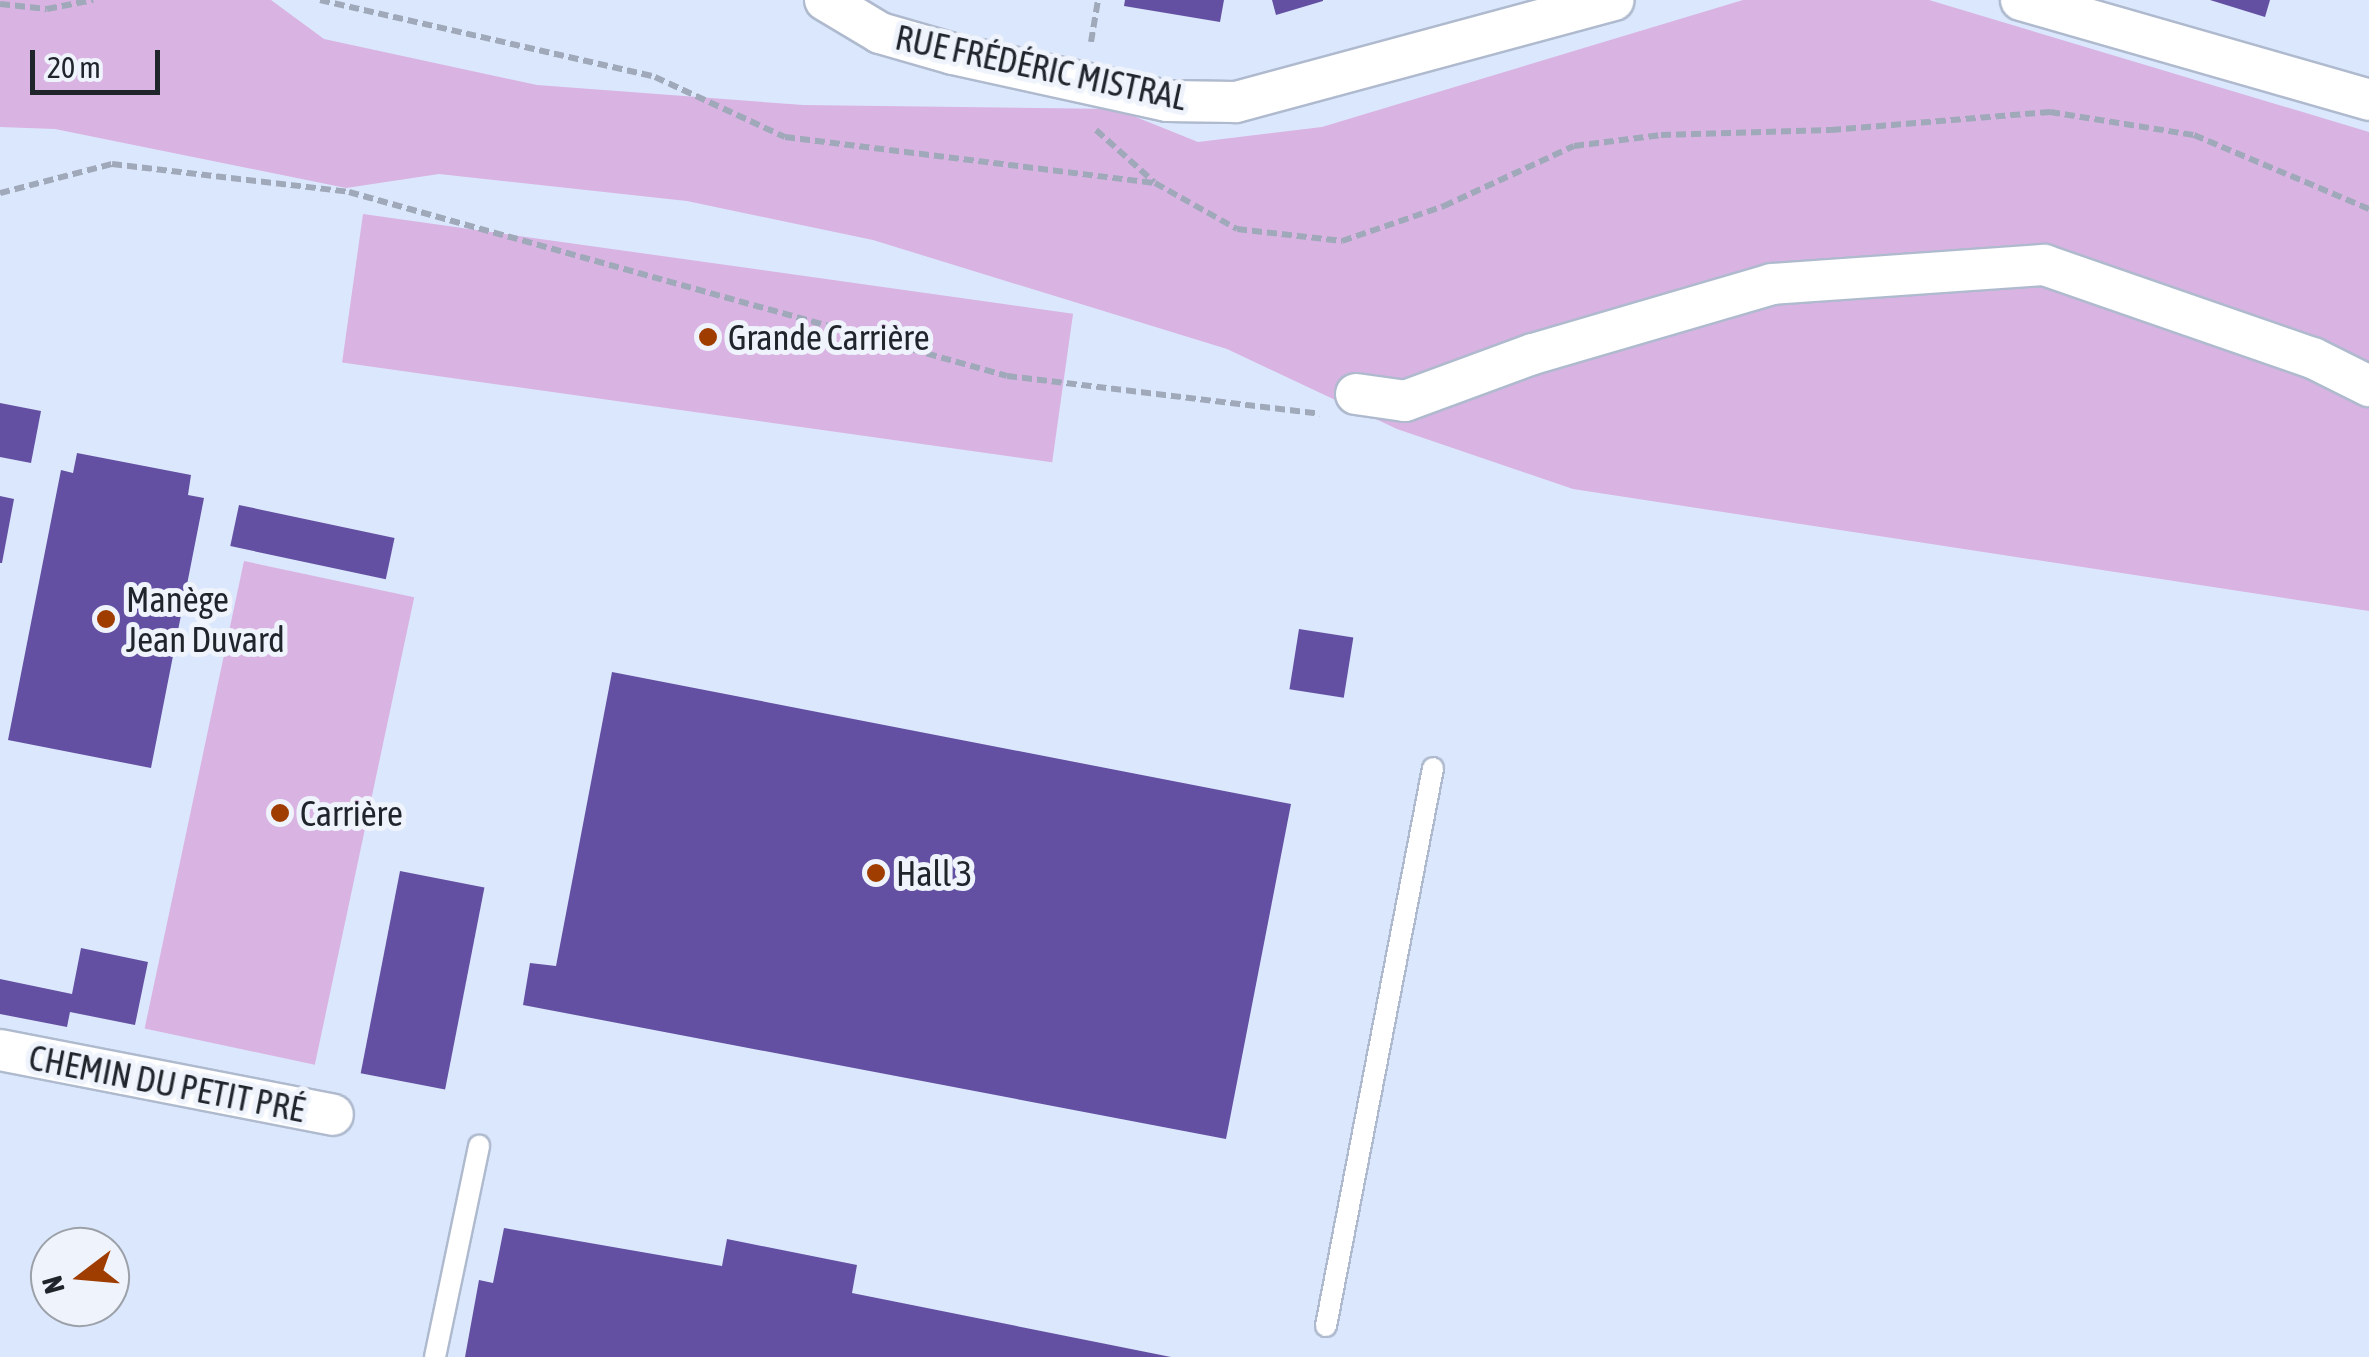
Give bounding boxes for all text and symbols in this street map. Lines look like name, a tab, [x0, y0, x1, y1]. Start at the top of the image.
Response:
street label: RUE FRÉDÉRIC MISTRAL	[892, 16, 1190, 118]
scale bar	[35, 30, 165, 92]
text: 20 m	[47, 50, 101, 84]
place label: Grande Carrière	[728, 316, 930, 358]
marker: Grande Carrière	[697, 326, 719, 348]
place label: Manège Jean Duvard	[126, 578, 285, 660]
marker: Manège Jean Duvard	[95, 608, 117, 630]
place label: Carrière	[300, 792, 403, 834]
marker: Carrière	[269, 802, 291, 824]
place label: Hall 3	[896, 852, 972, 894]
marker: Hall 3	[865, 862, 887, 884]
street label: CHEMIN DU PETIT PRÉ	[26, 1036, 308, 1130]
north arrow	[30, 1227, 130, 1327]
text: N	[35, 1272, 71, 1297]

